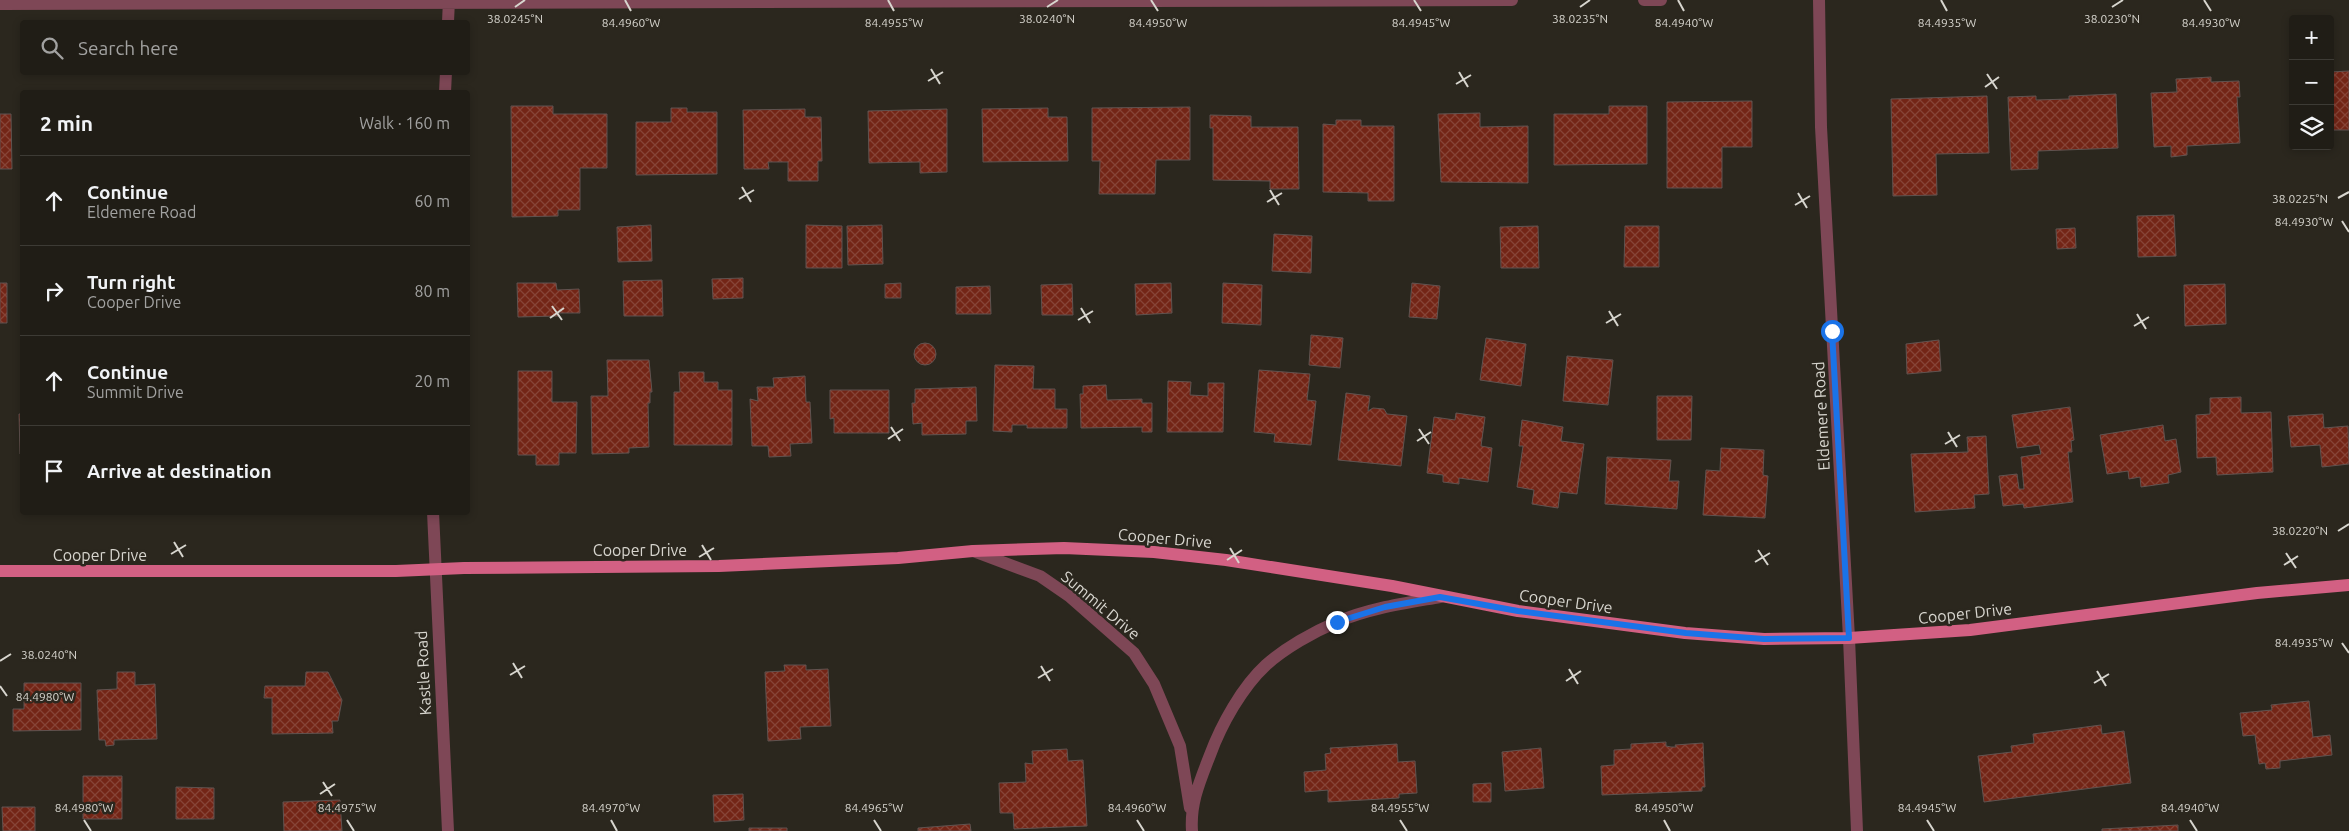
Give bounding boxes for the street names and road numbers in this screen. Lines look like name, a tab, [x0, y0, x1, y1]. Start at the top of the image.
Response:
street label: Eldemere Road	[1809, 361, 1833, 471]
street label: Cooper Drive	[1117, 525, 1213, 551]
street label: Cooper Drive	[593, 541, 687, 559]
street label: Cooper Drive	[53, 546, 147, 564]
street label: Summit Drive	[1058, 567, 1144, 643]
street label: Cooper Drive	[1518, 586, 1614, 616]
street label: Cooper Drive	[1917, 599, 2013, 627]
street label: Kastle Road	[412, 630, 434, 716]

